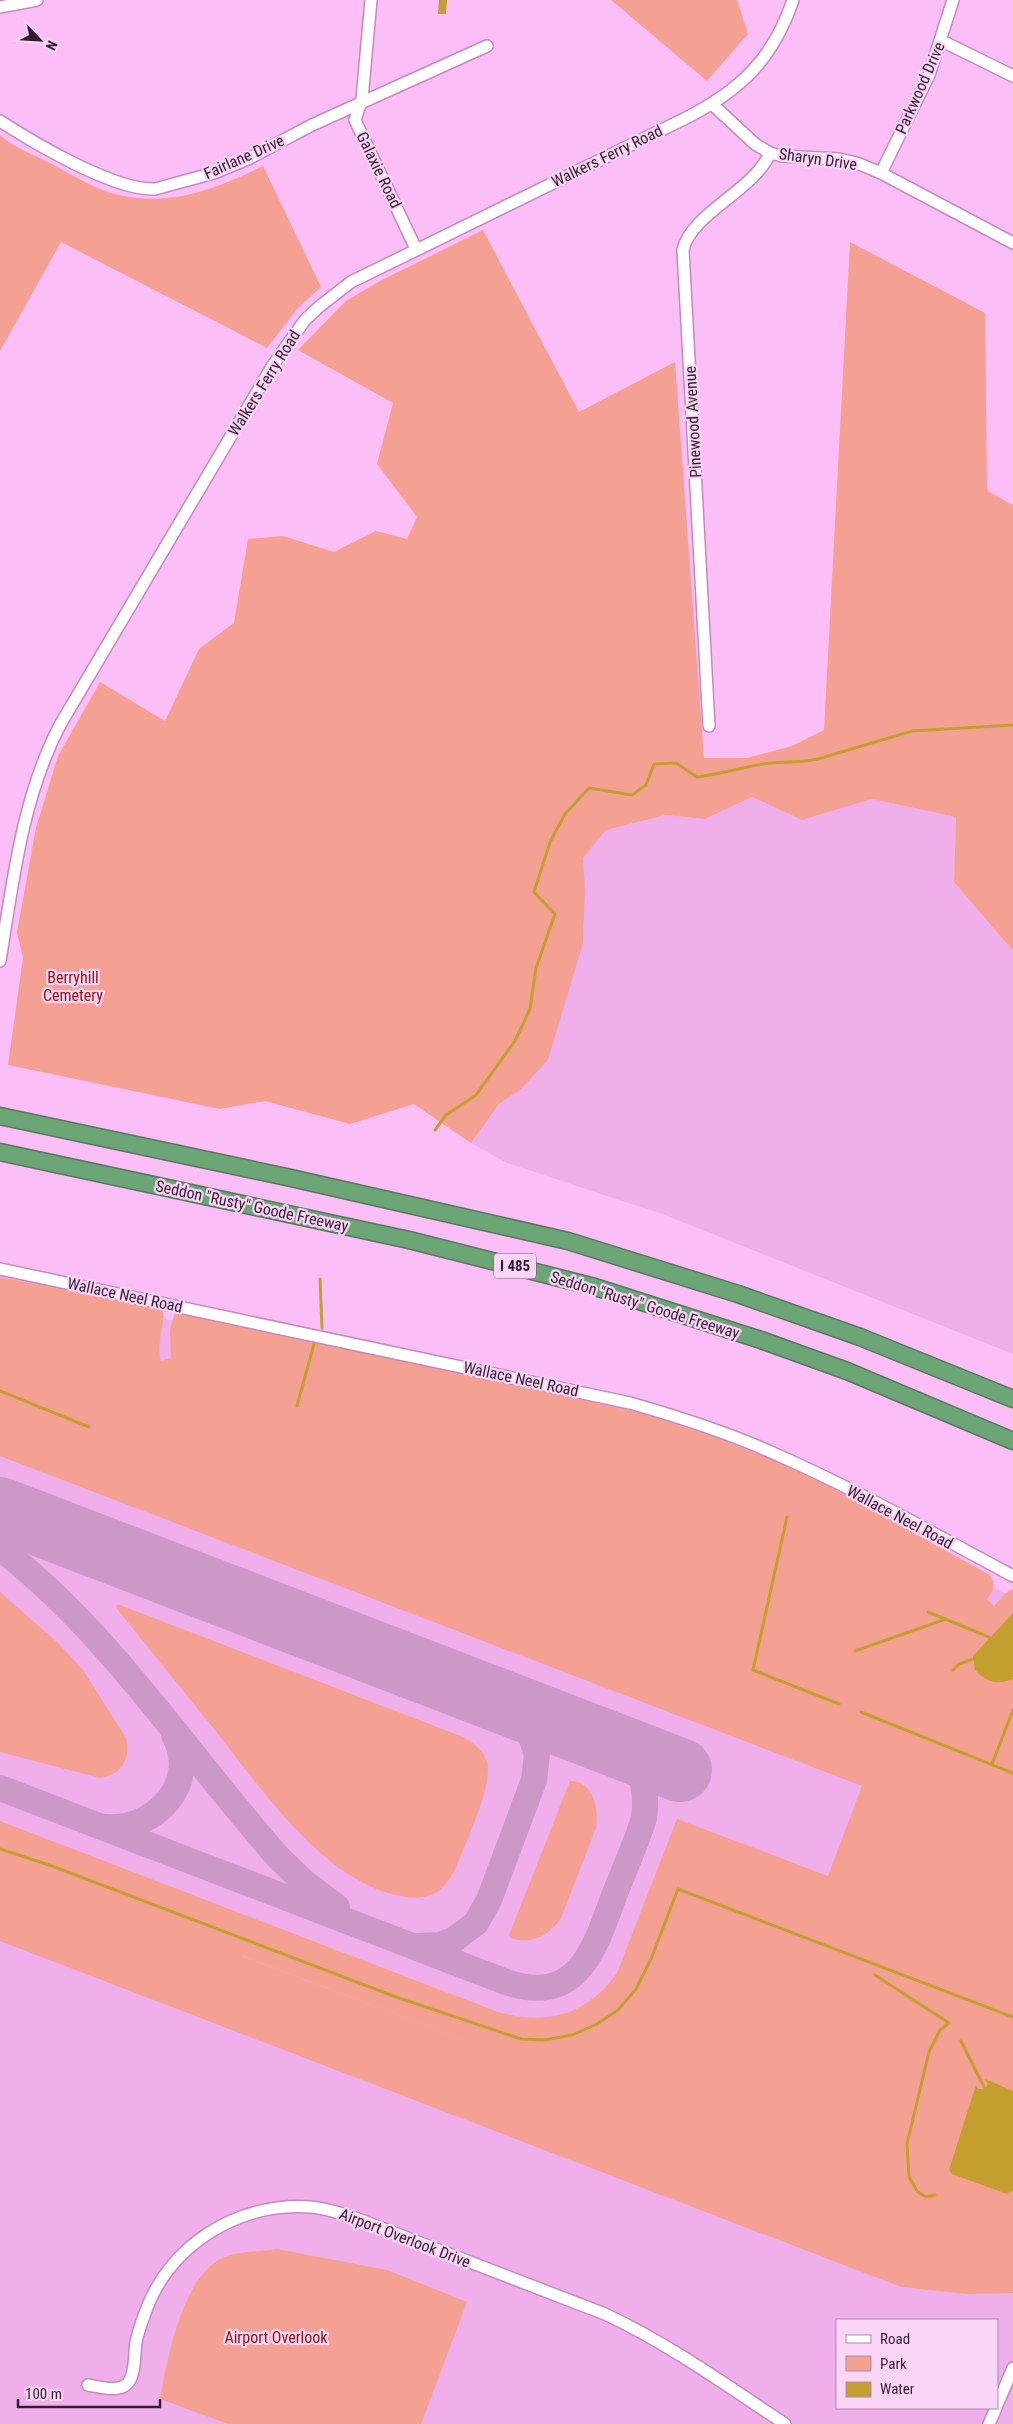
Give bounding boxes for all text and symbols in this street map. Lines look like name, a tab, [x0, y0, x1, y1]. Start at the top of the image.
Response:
north arrow	[15, 15, 65, 65]
text: N	[43, 38, 61, 53]
street label: Parkwood Drive	[891, 39, 949, 137]
street label: Walkers Ferry Road	[548, 121, 666, 191]
street label: Galaxie Road	[352, 129, 406, 211]
street label: Fairlane Drive	[201, 131, 287, 183]
street label: Sharyn Drive	[778, 144, 858, 174]
street label: Walkers Ferry Road	[224, 327, 304, 439]
street label: Pinewood Avenue	[681, 366, 705, 478]
park label: Berryhill Cemetery	[43, 968, 103, 1005]
street label: Seddon "Rusty" Goode Freeway	[154, 1176, 350, 1236]
road number: I 485	[494, 1254, 536, 1278]
street label: Seddon "Rusty" Goode Freeway	[548, 1267, 742, 1343]
street label: Wallace Neel Road	[66, 1273, 184, 1317]
street label: Wallace Neel Road	[462, 1357, 580, 1401]
street label: Wallace Neel Road	[844, 1481, 956, 1553]
street label: Airport Overlook Drive	[337, 2204, 473, 2272]
legend	[836, 2319, 998, 2409]
park label: Airport Overlook	[224, 2328, 328, 2347]
text: Road	[880, 2330, 910, 2348]
text: Park	[880, 2355, 907, 2373]
scale bar	[18, 2376, 160, 2408]
text: Water	[880, 2380, 915, 2398]
text: 100 m	[25, 2385, 62, 2403]

